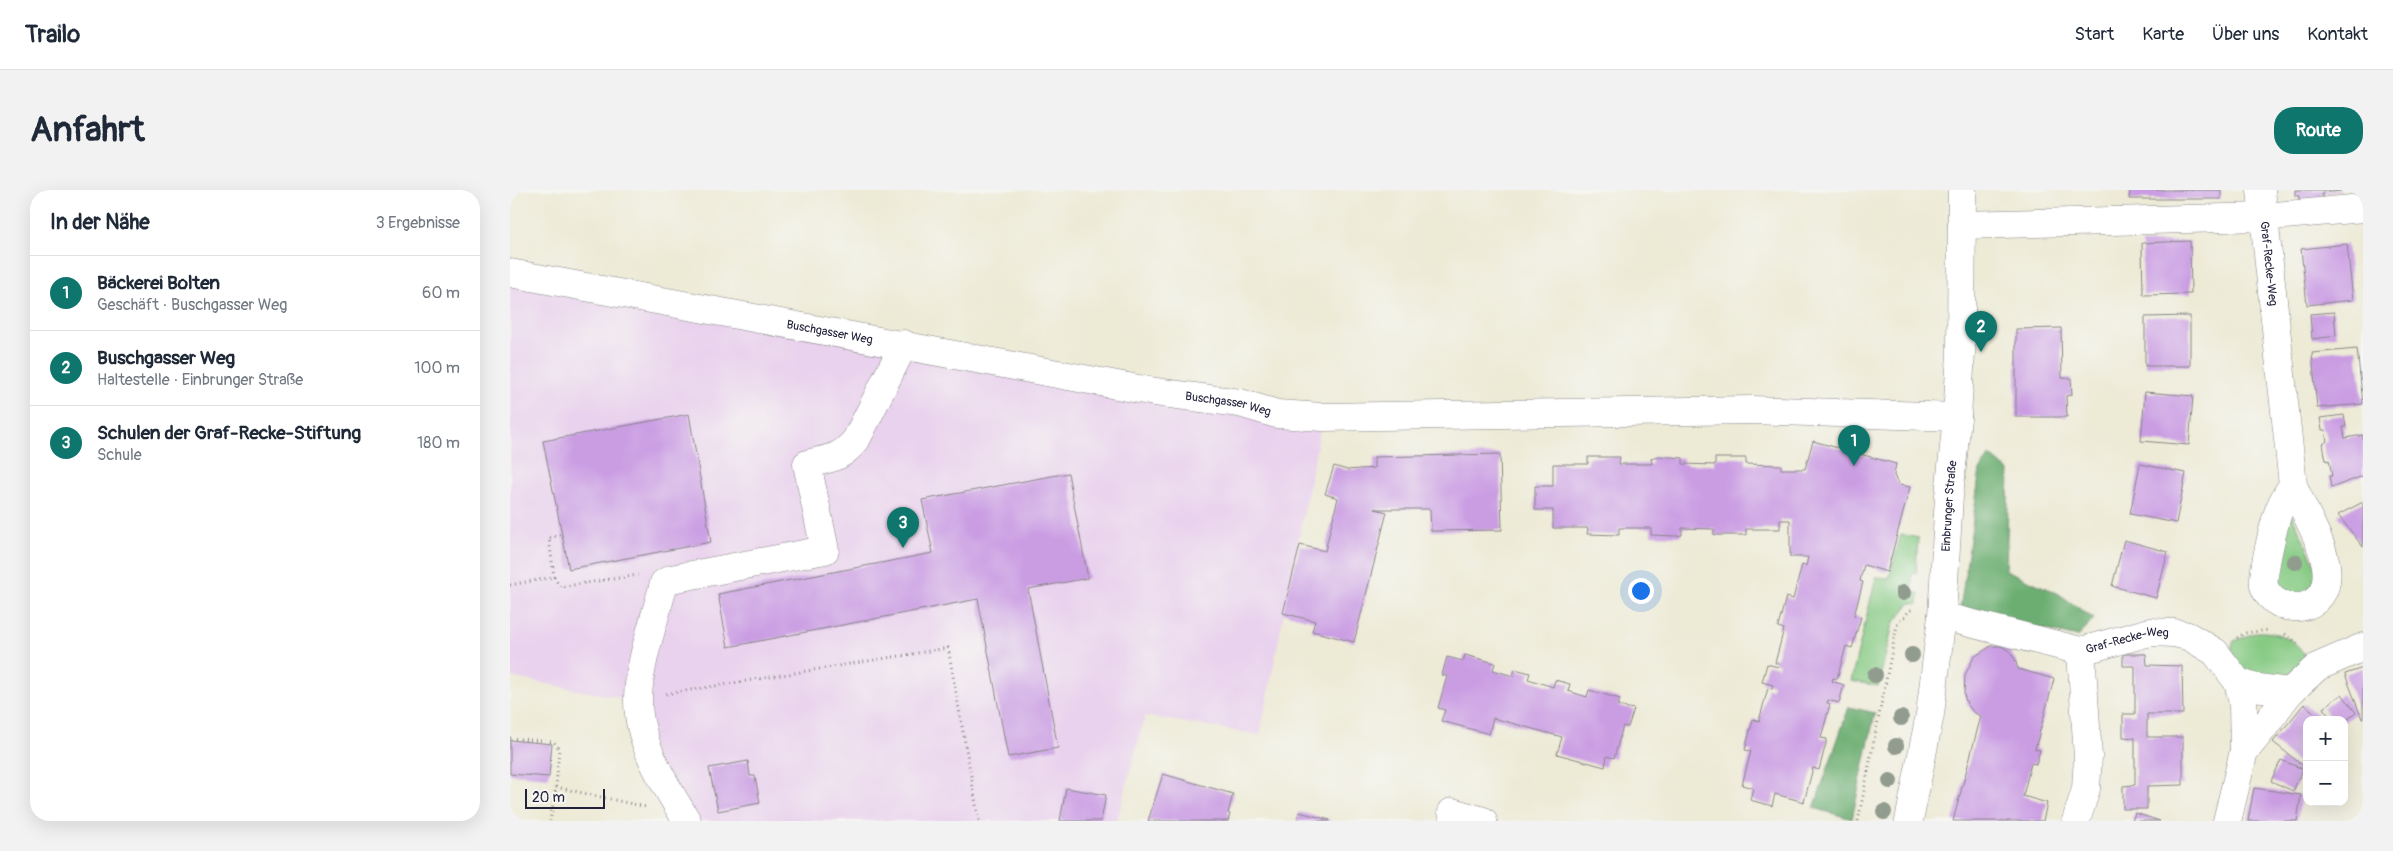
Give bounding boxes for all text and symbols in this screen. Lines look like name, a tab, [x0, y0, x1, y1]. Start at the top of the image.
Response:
text: Trailo	[25, 20, 80, 49]
text: Start	[2074, 23, 2114, 46]
text: Karte	[2142, 23, 2184, 46]
text: Über uns	[2212, 23, 2279, 46]
text: Kontakt	[2307, 23, 2368, 46]
button: Route	[2274, 107, 2363, 154]
text: Anfahrt	[30, 108, 145, 152]
text: In der Nähe	[50, 209, 150, 236]
text: 3 Ergebnisse	[376, 213, 460, 233]
street label: Graf-Recke-Weg	[2257, 220, 2281, 307]
text: Bäckerei Bolten	[97, 271, 220, 295]
text: 1	[63, 283, 69, 303]
text: 60 m	[422, 283, 460, 303]
text: Geschäft · Buschgasser Weg	[97, 295, 287, 315]
pin: 2	[1965, 311, 1997, 352]
street label: Buschgasser Weg	[785, 317, 874, 347]
text: Buschgasser Weg	[97, 346, 235, 370]
text: 2	[62, 358, 70, 378]
text: 100 m	[414, 358, 460, 378]
text: Haltestelle · Einbrunger Straße	[97, 370, 303, 390]
street label: Buschgasser Weg	[1184, 388, 1273, 419]
text: Schulen der Graf-Recke-Stiftung	[97, 421, 361, 445]
pin: 1	[1838, 425, 1870, 466]
text: 3	[62, 433, 70, 453]
text: 180 m	[417, 433, 460, 453]
text: Schule	[97, 445, 142, 465]
street label: Einbrunger Straße	[1938, 460, 1960, 552]
pin: 3	[887, 507, 919, 548]
your location	[1628, 578, 1654, 604]
street label: Graf-Recke-Weg	[2084, 624, 2169, 657]
map controls	[2303, 716, 2348, 806]
button: +	[2303, 716, 2348, 761]
button: −	[2303, 761, 2348, 806]
scale bar	[525, 786, 605, 809]
text: 20 m	[532, 789, 565, 806]

